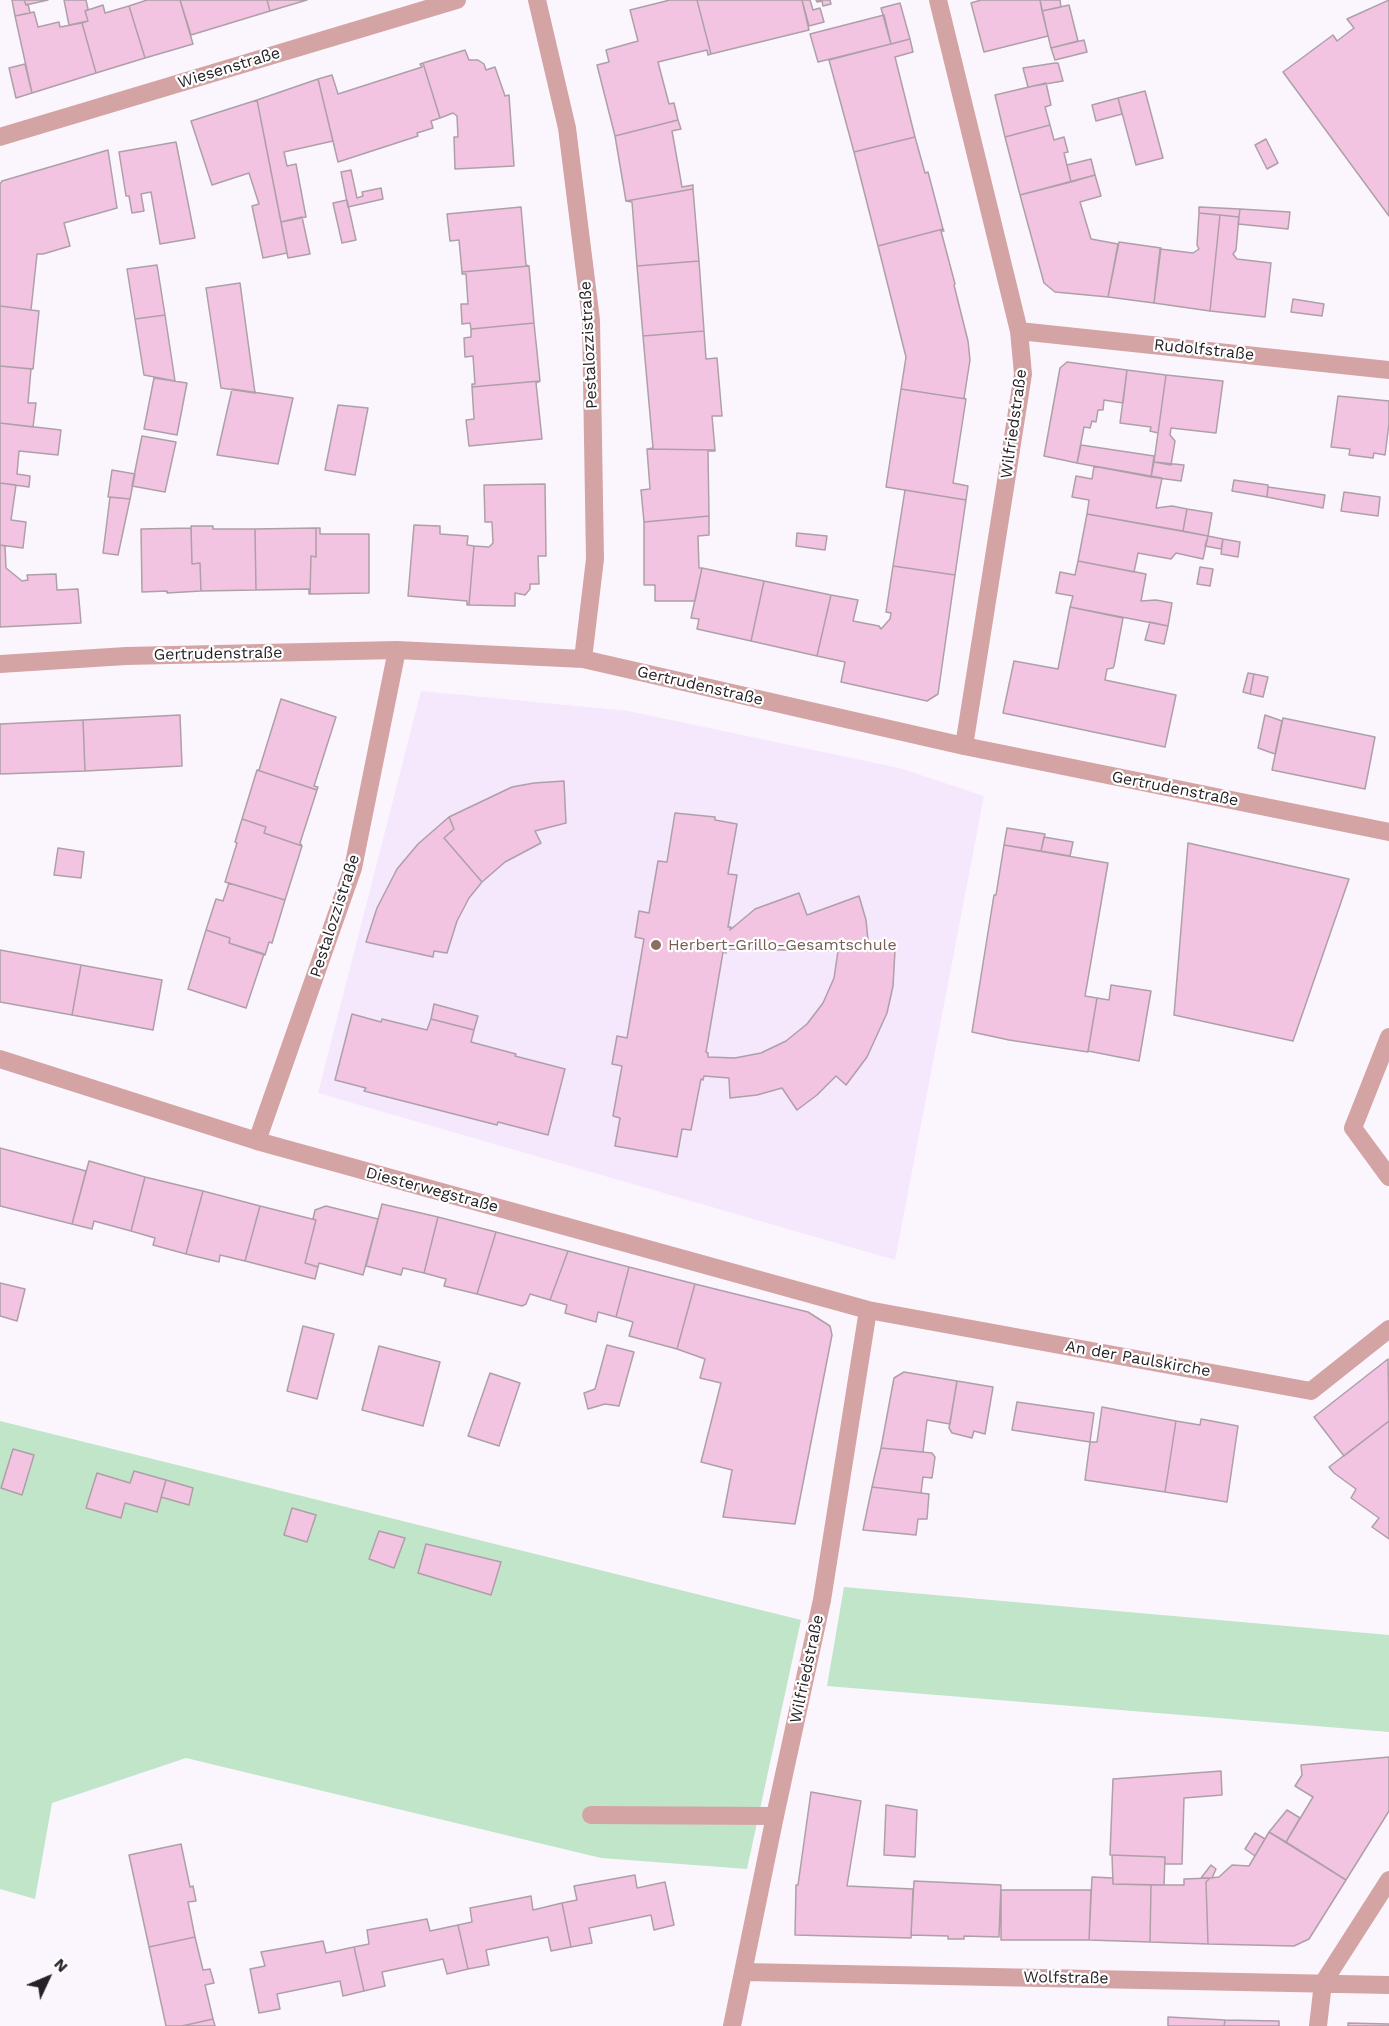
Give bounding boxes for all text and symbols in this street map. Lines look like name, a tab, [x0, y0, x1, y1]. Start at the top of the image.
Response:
street label: Wiesenstraße	[175, 43, 283, 93]
street label: Pestalozzistraße	[576, 280, 602, 410]
street label: Rudolfstraße	[1153, 335, 1255, 365]
street label: Wilfriedstraße	[997, 368, 1031, 480]
street label: Gertrudenstraße	[153, 643, 283, 665]
street label: Gertrudenstraße	[635, 662, 765, 710]
street label: Gertrudenstraße	[1110, 767, 1240, 811]
street label: Pestalozzistraße	[306, 852, 364, 980]
place label: Herbert-Grillo-Gesamtschule	[668, 935, 897, 955]
marker: Herbert-Grillo-Gesamtschule	[649, 938, 663, 952]
street label: Diesterwegstraße	[364, 1163, 500, 1217]
street label: An der Paulskirche	[1064, 1337, 1212, 1381]
street label: Wilfriedstraße	[786, 1613, 828, 1725]
north arrow	[18, 1948, 78, 2008]
text: N	[50, 1954, 72, 1976]
street label: Wolfstraße	[1023, 1968, 1109, 1988]

